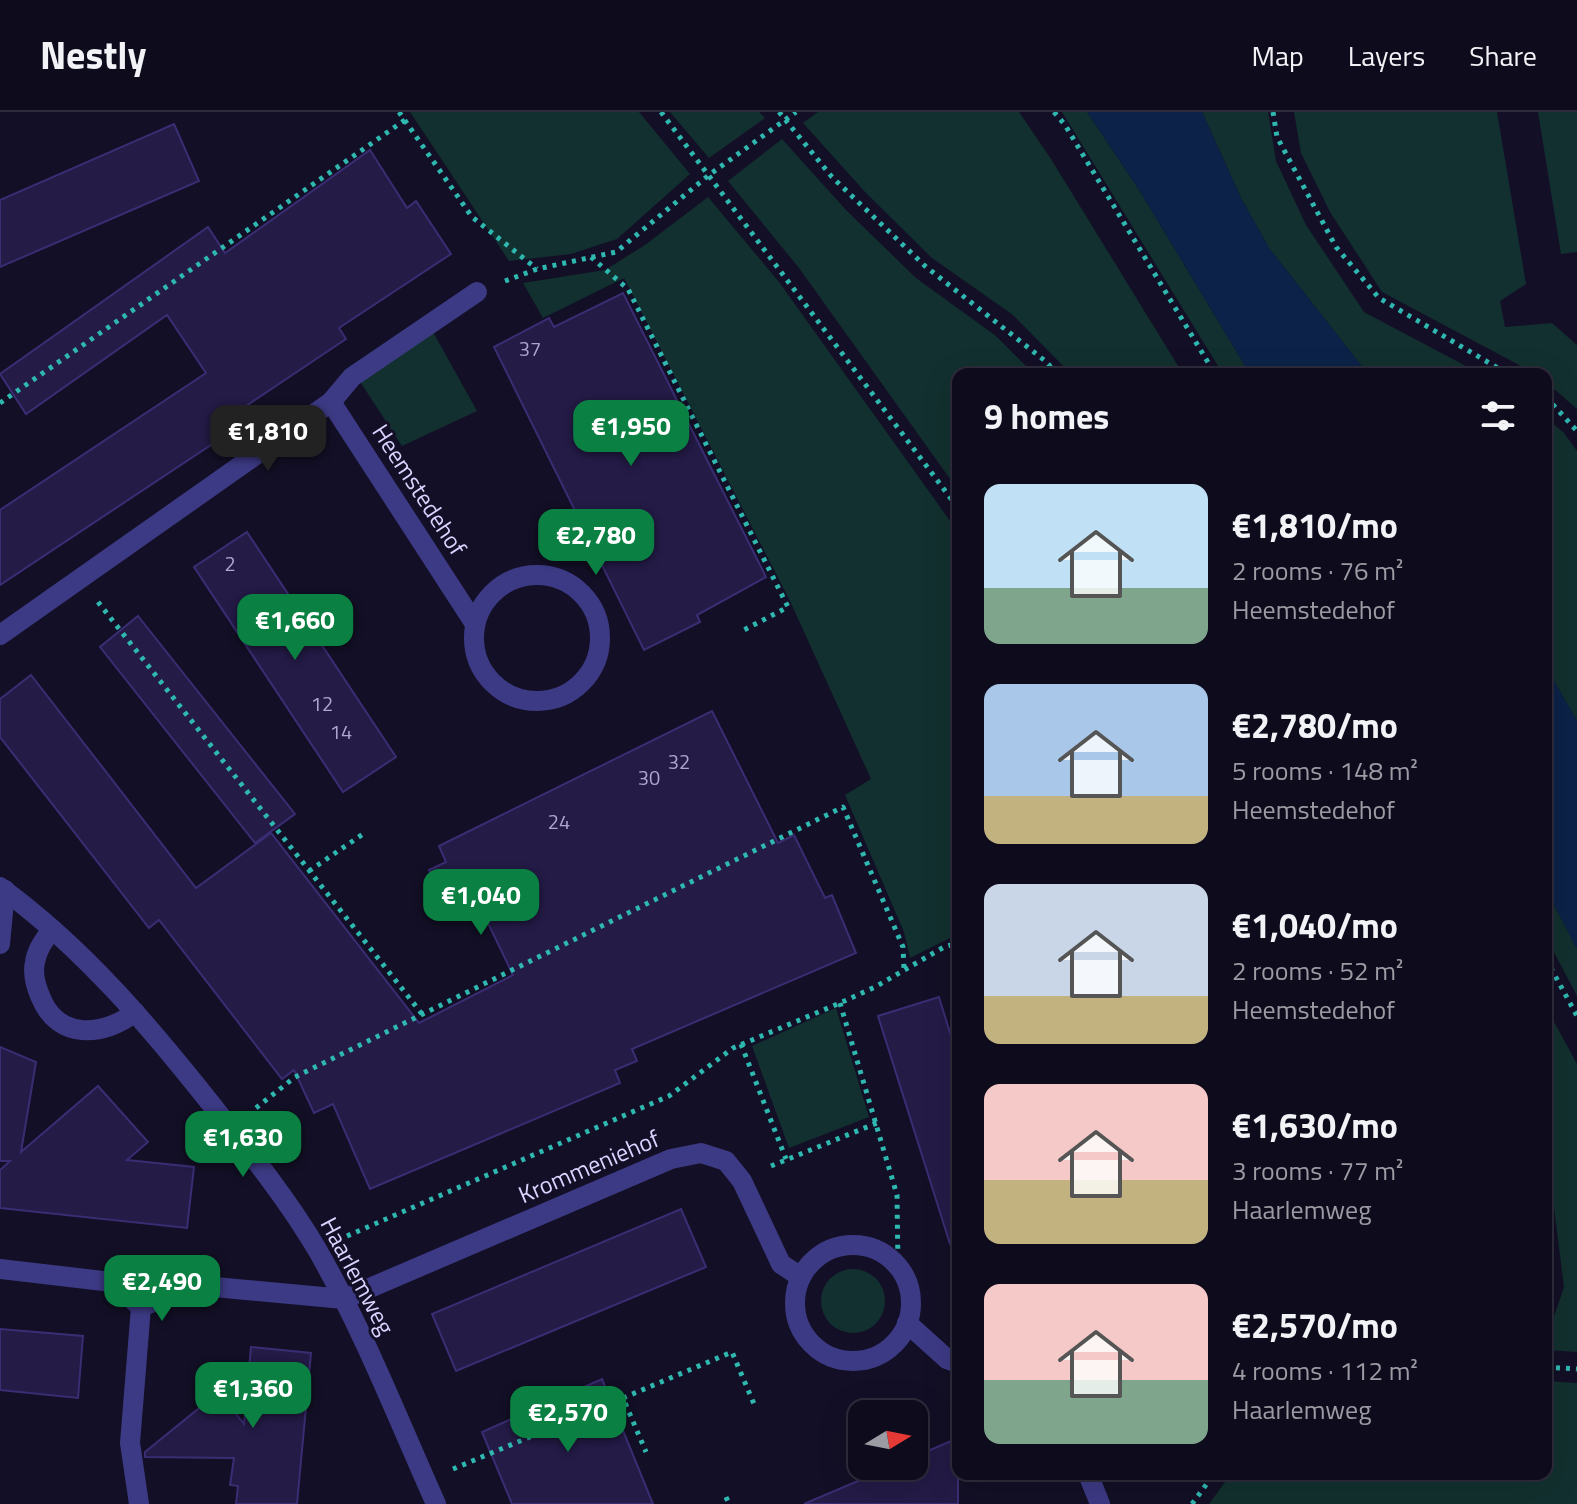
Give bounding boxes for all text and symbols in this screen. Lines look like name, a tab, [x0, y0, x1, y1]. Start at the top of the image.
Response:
text: Nestly	[40, 26, 147, 84]
text: Map	[1251, 34, 1304, 77]
text: Layers	[1348, 34, 1425, 77]
text: Share	[1469, 34, 1537, 77]
house number: 37	[519, 333, 541, 364]
text: 9 homes	[984, 390, 1109, 442]
icon: filters	[1476, 394, 1520, 438]
pin: €1,950	[566, 400, 696, 468]
pin: €1,810	[203, 405, 333, 473]
text: €1,950	[591, 406, 671, 445]
text: €1,810	[228, 411, 308, 450]
street label: Heemstedehof	[364, 417, 476, 562]
text: €1,810/mo	[1232, 499, 1398, 551]
pin: €2,780	[531, 509, 661, 577]
text: €2,780	[556, 515, 636, 554]
icon: home	[1048, 516, 1144, 612]
house number: 2	[224, 548, 236, 579]
text: 2 rooms · 76 m²	[1232, 551, 1403, 590]
text: Heemstedehof	[1232, 590, 1395, 629]
pin: €1,660	[230, 594, 360, 662]
text: €1,660	[255, 600, 335, 639]
house number: 12	[311, 688, 333, 719]
text: €2,780/mo	[1232, 699, 1398, 751]
house number: 14	[330, 716, 352, 747]
icon: home	[1048, 716, 1144, 812]
house number: 32	[668, 746, 690, 777]
text: 5 rooms · 148 m²	[1232, 751, 1418, 790]
house number: 30	[638, 762, 660, 793]
text: Heemstedehof	[1232, 790, 1395, 829]
house number: 24	[548, 806, 570, 837]
pin: €1,040	[416, 869, 546, 937]
text: €1,040	[441, 875, 521, 914]
text: €1,040/mo	[1232, 899, 1398, 951]
icon: home	[1048, 916, 1144, 1012]
text: 2 rooms · 52 m²	[1232, 951, 1403, 990]
text: Heemstedehof	[1232, 990, 1395, 1029]
text: €1,630/mo	[1232, 1099, 1398, 1151]
pin: €1,630	[178, 1111, 308, 1179]
icon: home	[1048, 1116, 1144, 1212]
text: €1,630	[203, 1117, 283, 1156]
street label: Krommeniehof	[512, 1120, 665, 1212]
text: 3 rooms · 77 m²	[1232, 1151, 1403, 1190]
text: Haarlemweg	[1232, 1190, 1372, 1229]
street label: Haarlemweg	[312, 1210, 404, 1341]
pin: €2,490	[97, 1255, 227, 1323]
text: €2,490	[122, 1261, 202, 1300]
text: €2,570/mo	[1232, 1299, 1398, 1351]
icon: home	[1048, 1316, 1144, 1412]
text: 4 rooms · 112 m²	[1232, 1351, 1418, 1390]
pin: €1,360	[188, 1362, 318, 1430]
text: €1,360	[213, 1368, 293, 1407]
pin: €2,570	[503, 1386, 633, 1454]
text: Haarlemweg	[1232, 1390, 1372, 1429]
text: €2,570	[528, 1392, 608, 1431]
north arrow	[848, 1400, 928, 1480]
map controls	[848, 1400, 928, 1480]

